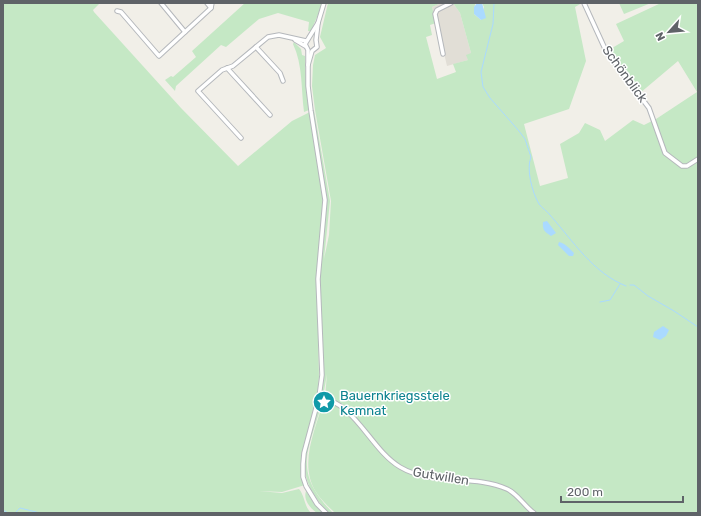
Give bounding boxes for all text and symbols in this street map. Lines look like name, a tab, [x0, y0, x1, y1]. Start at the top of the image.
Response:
north arrow	[649, 12, 689, 52]
text: N	[653, 30, 668, 43]
street label: Schönblick	[599, 43, 651, 106]
place label: Bauernkriegsstele Kemnat	[340, 388, 450, 418]
place icon: Bauernkriegsstele Kemnat	[311, 389, 337, 415]
street label: Gutwillen	[412, 464, 470, 488]
scale bar	[561, 478, 683, 504]
text: 200 m	[567, 485, 603, 499]

